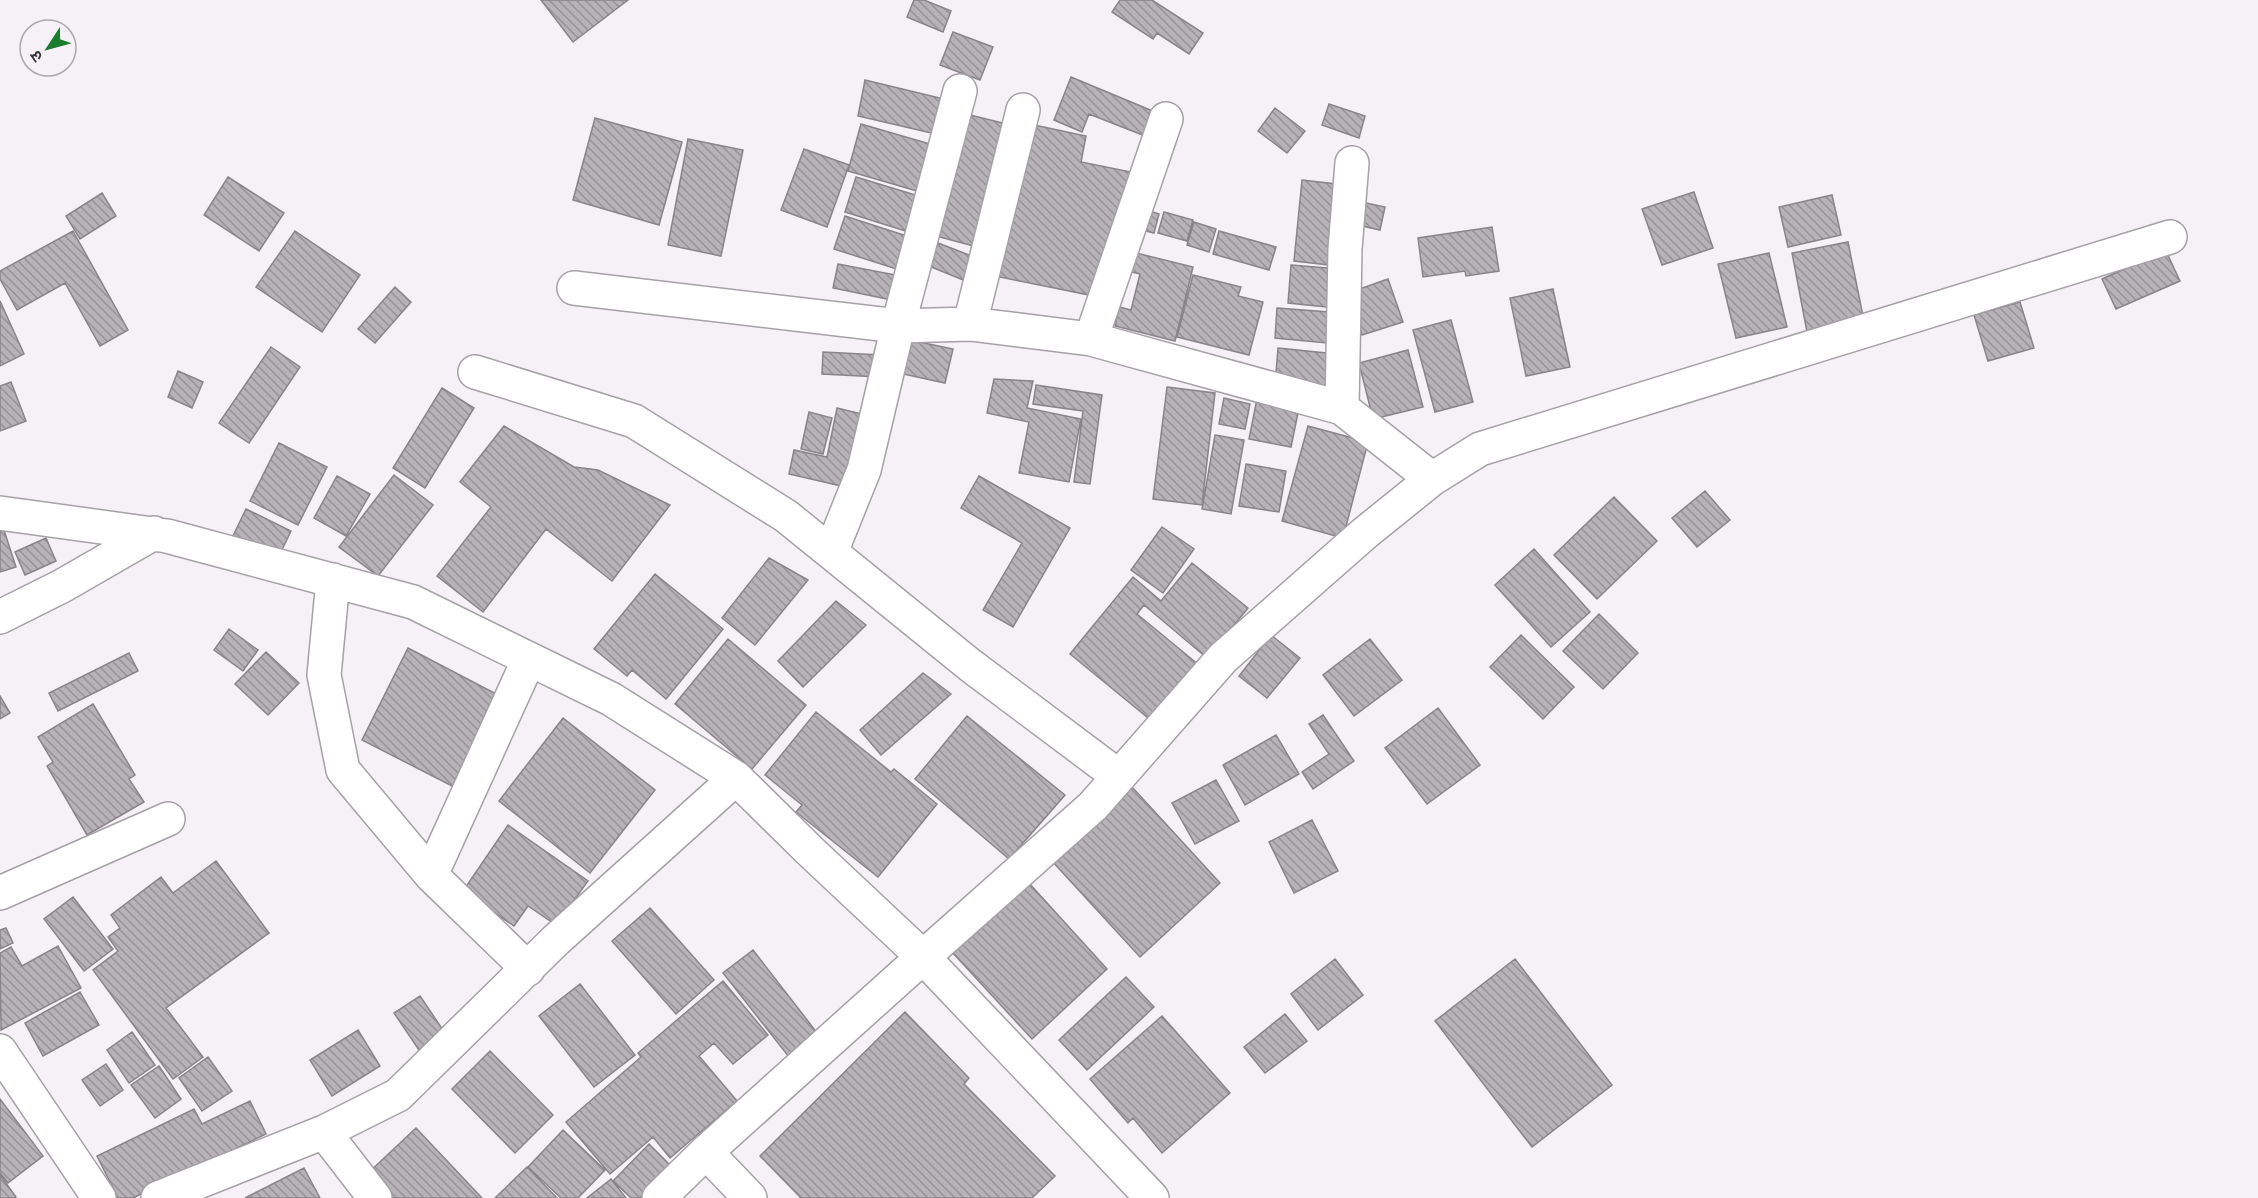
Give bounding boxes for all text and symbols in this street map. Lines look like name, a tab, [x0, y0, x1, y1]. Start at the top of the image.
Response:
north arrow	[18, 18, 78, 78]
text: उ	[25, 46, 48, 66]

